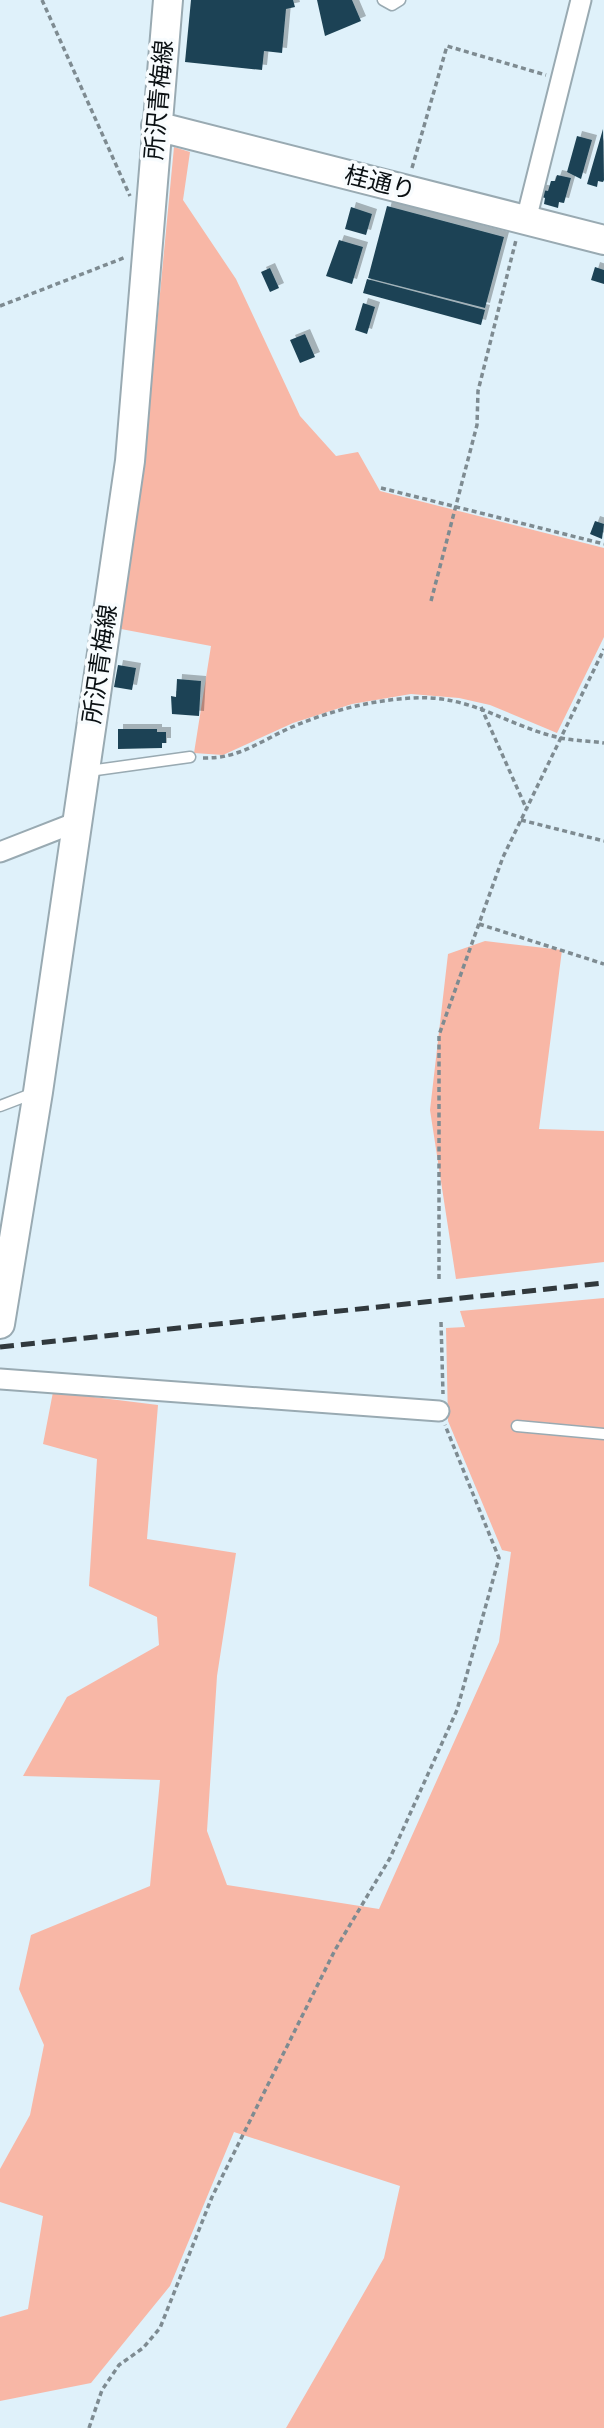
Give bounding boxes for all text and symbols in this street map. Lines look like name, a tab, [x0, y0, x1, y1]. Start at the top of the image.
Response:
street label: 所沢青梅線	[139, 39, 179, 161]
street label: 桂通り	[341, 160, 419, 206]
street label: 所沢青梅線	[77, 602, 123, 726]

